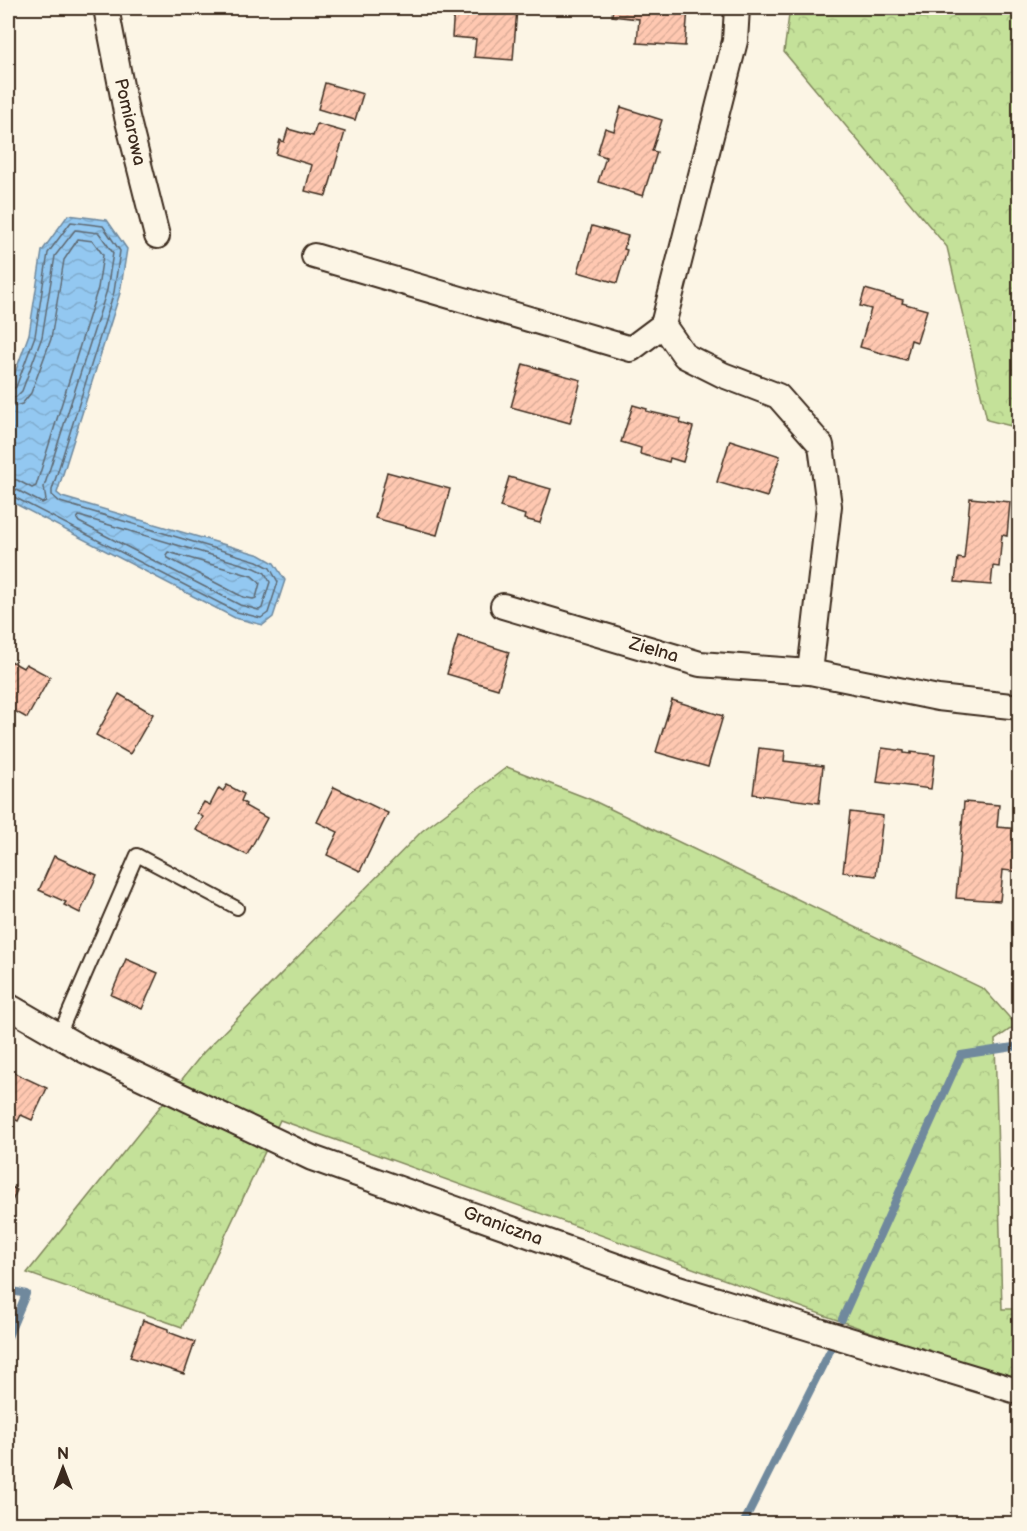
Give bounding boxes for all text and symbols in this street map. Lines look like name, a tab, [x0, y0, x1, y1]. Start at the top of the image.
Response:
street label: Pomiarowa	[110, 77, 150, 167]
street label: Zielna	[626, 633, 681, 667]
street label: Graniczna	[461, 1202, 545, 1250]
north arrow	[33, 1438, 93, 1498]
text: N	[57, 1445, 69, 1464]

